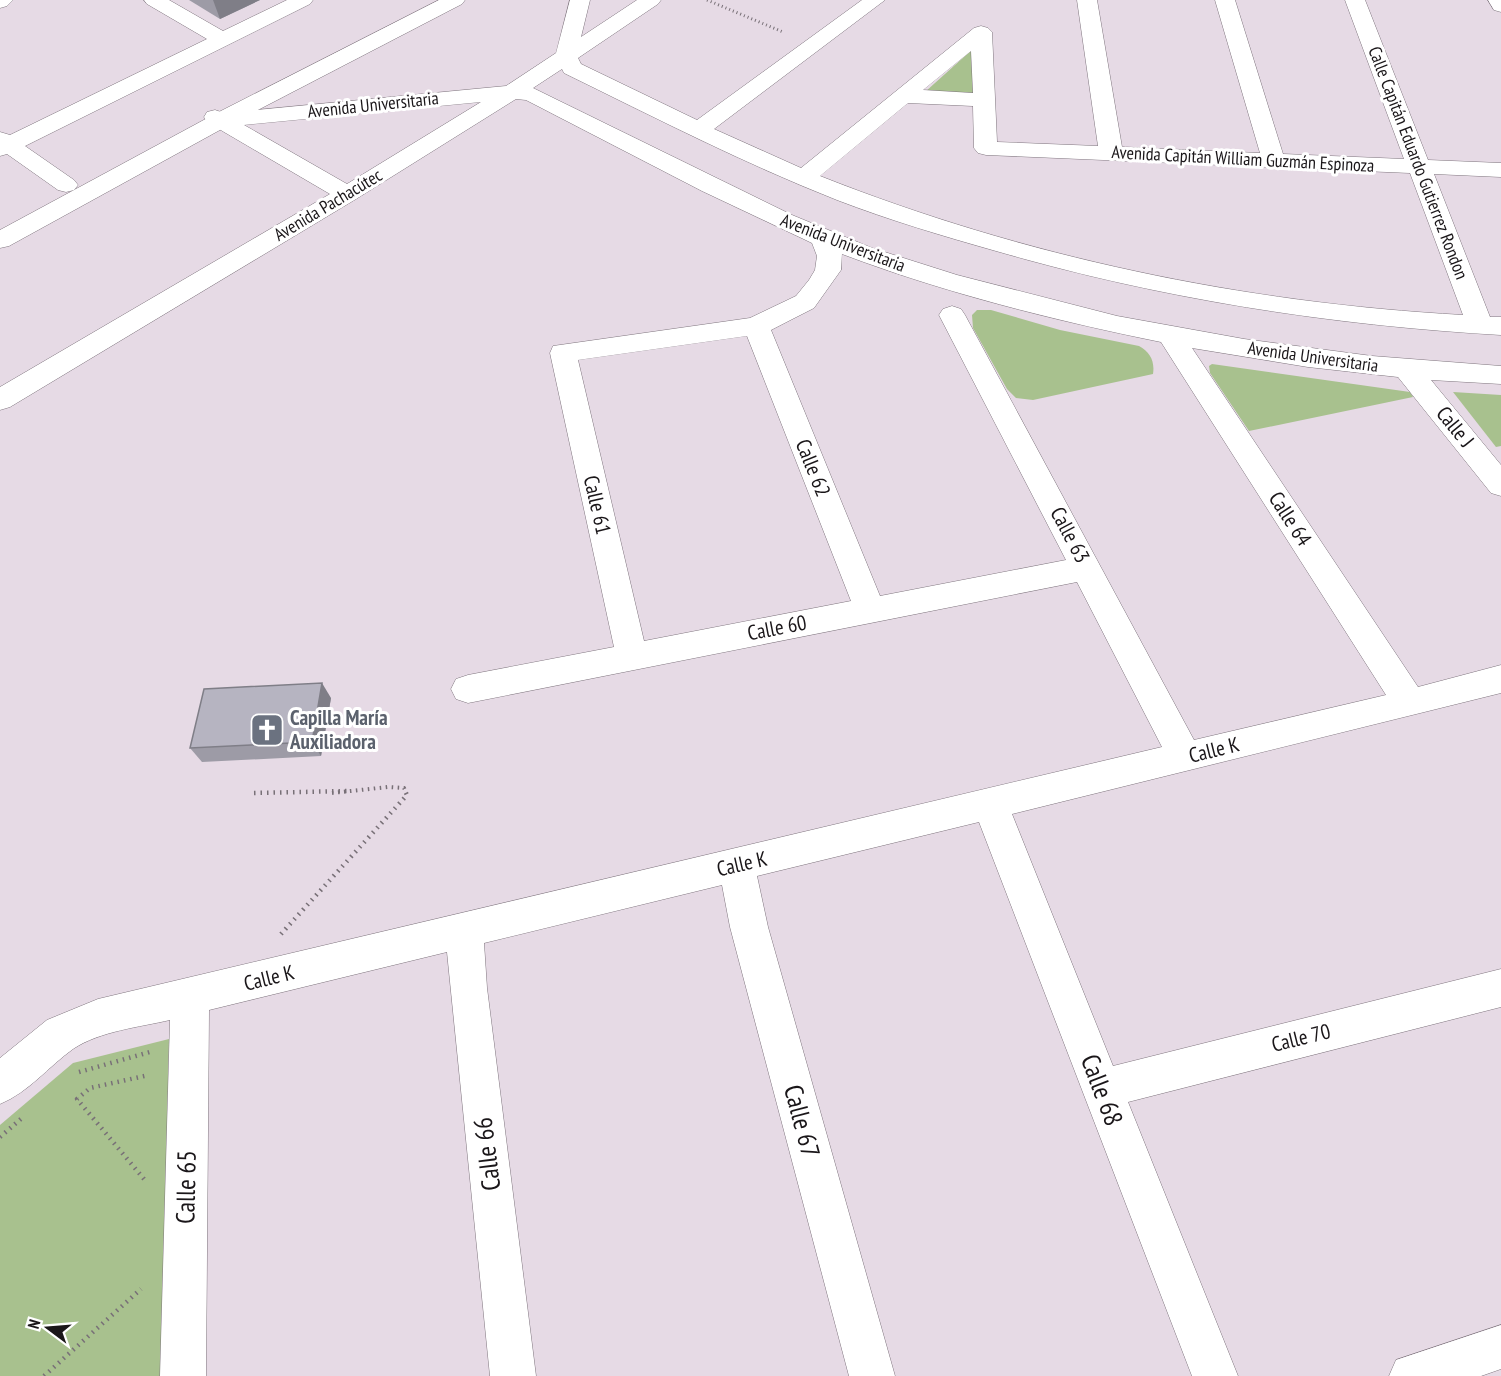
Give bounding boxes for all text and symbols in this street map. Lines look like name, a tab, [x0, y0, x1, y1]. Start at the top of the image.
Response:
street label: Calle Capitán Eduardo Gutierrez Rondon	[1363, 43, 1474, 283]
street label: Avenida Universitaria	[306, 86, 440, 123]
street label: Avenida Capitán William Guzmán Espinoza	[1111, 140, 1375, 177]
street label: Avenida Pachacútec	[269, 163, 386, 246]
street label: Avenida Universitaria	[778, 208, 909, 277]
street label: Avenida Universitaria	[1246, 336, 1380, 377]
street label: Calle J	[1431, 400, 1480, 453]
street label: Calle 62	[790, 435, 837, 500]
street label: Calle 61	[578, 473, 617, 537]
street label: Calle 64	[1263, 486, 1318, 552]
street label: Calle 63	[1045, 502, 1096, 567]
street label: Calle 60	[745, 609, 809, 646]
place label: Capilla María Auxiliadora	[289, 704, 388, 755]
church icon: Capilla María Auxiliadora	[249, 712, 285, 748]
street label: Calle K	[1186, 730, 1242, 769]
street label: Calle K	[714, 845, 770, 882]
street label: Calle K	[241, 958, 297, 997]
street label: Calle 70	[1269, 1017, 1333, 1058]
street label: Calle 68	[1074, 1049, 1131, 1130]
street label: Calle 67	[777, 1081, 828, 1161]
street label: Calle 66	[466, 1115, 507, 1193]
street label: Calle 65	[168, 1150, 203, 1224]
north arrow	[18, 1298, 78, 1358]
text: N	[23, 1317, 44, 1331]

